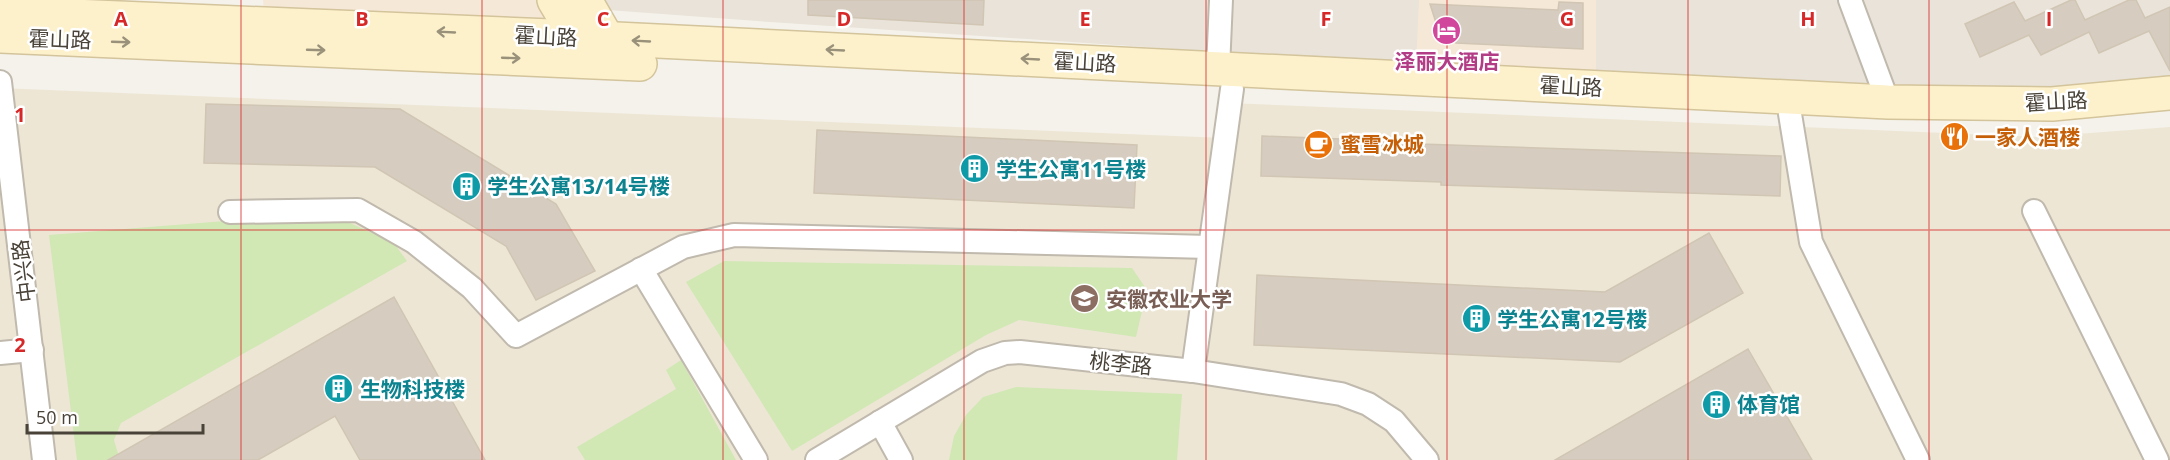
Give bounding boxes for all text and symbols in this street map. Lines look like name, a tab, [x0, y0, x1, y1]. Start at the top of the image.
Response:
text: A	[114, 5, 128, 32]
text: B	[355, 5, 369, 32]
text: C	[597, 5, 610, 32]
text: D	[837, 5, 851, 32]
text: E	[1079, 5, 1091, 32]
text: F	[1321, 5, 1331, 32]
text: G	[1560, 5, 1574, 32]
text: H	[1800, 5, 1816, 32]
text: I	[2046, 5, 2052, 32]
hotel icon: 泽丽大酒店	[1431, 14, 1463, 46]
street label: 霍山路	[514, 20, 578, 52]
street label: 霍山路	[28, 24, 92, 54]
one-way arrow	[436, 26, 456, 37]
one-way arrow	[111, 36, 131, 47]
one-way arrow	[631, 36, 651, 47]
one-way arrow	[306, 44, 326, 55]
one-way arrow	[826, 45, 846, 56]
street label: 霍山路	[1053, 46, 1117, 78]
place label: 泽丽大酒店	[1395, 47, 1500, 75]
one-way arrow	[501, 53, 521, 64]
one-way arrow	[1021, 54, 1041, 65]
street label: 霍山路	[1539, 70, 1603, 102]
street label: 霍山路	[2024, 85, 2088, 117]
text: 1	[14, 101, 26, 128]
restaurant icon: 一家人酒楼	[1938, 121, 1970, 153]
place label: 一家人酒楼	[1975, 123, 2080, 151]
cafe icon: 蜜雪冰城	[1303, 128, 1335, 160]
place label: 蜜雪冰城	[1340, 130, 1424, 158]
building icon: 学生公寓11号楼	[959, 153, 991, 185]
place label: 学生公寓11号楼	[996, 155, 1146, 183]
building icon: 学生公寓13/14号楼	[450, 170, 482, 202]
place label: 学生公寓13/14号楼	[487, 172, 670, 200]
street label: 中兴路	[5, 238, 41, 304]
school or university icon: 安徽农业大学	[1069, 283, 1101, 315]
place label: 安徽农业大学	[1106, 285, 1232, 313]
building icon: 学生公寓12号楼	[1460, 303, 1492, 335]
place label: 学生公寓12号楼	[1497, 305, 1647, 333]
text: 2	[14, 331, 26, 358]
street label: 桃李路	[1088, 346, 1154, 380]
building icon: 生物科技楼	[323, 373, 355, 405]
place label: 生物科技楼	[360, 375, 465, 403]
building icon: 体育馆	[1700, 388, 1732, 420]
place label: 体育馆	[1737, 390, 1800, 418]
scale bar	[27, 397, 202, 435]
text: 50 m	[36, 405, 78, 429]

